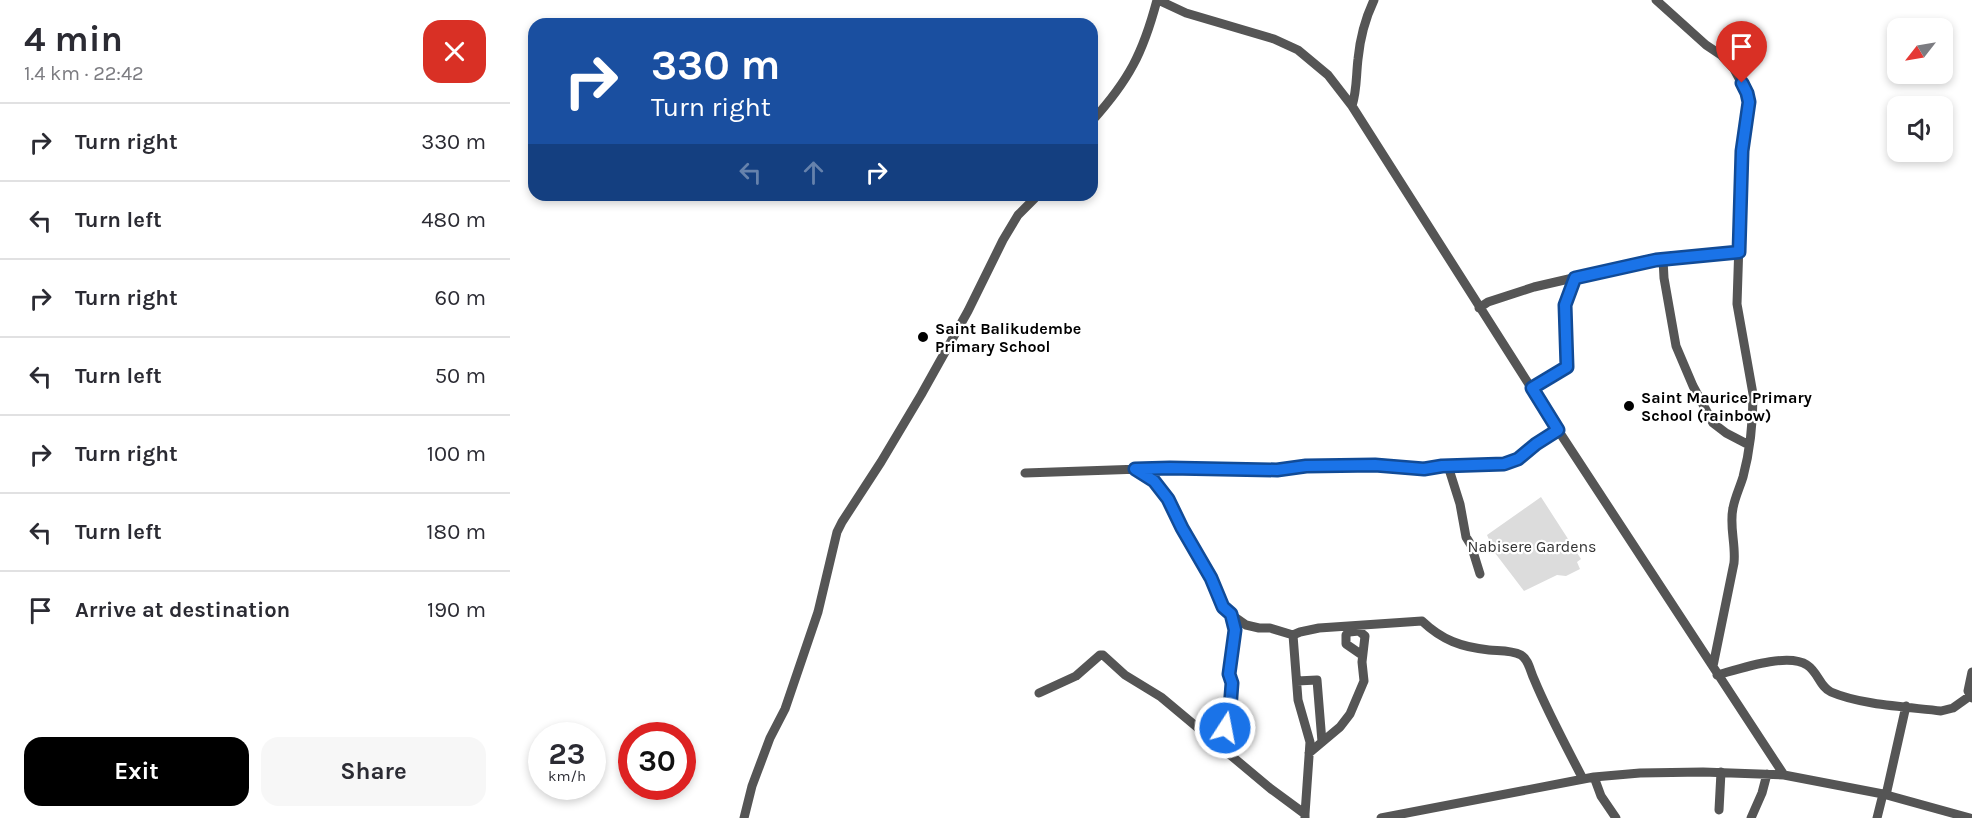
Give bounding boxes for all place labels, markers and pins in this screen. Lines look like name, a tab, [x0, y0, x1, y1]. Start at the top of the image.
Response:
pin	[1716, 21, 1767, 83]
place label: Saint Balikudembe Primary School	[935, 319, 1081, 356]
marker: Saint Balikudembe Primary School	[916, 330, 930, 344]
place label: Saint Maurice Primary School (rainbow)	[1641, 388, 1812, 425]
marker: Saint Maurice Primary School (rainbow)	[1622, 399, 1636, 413]

